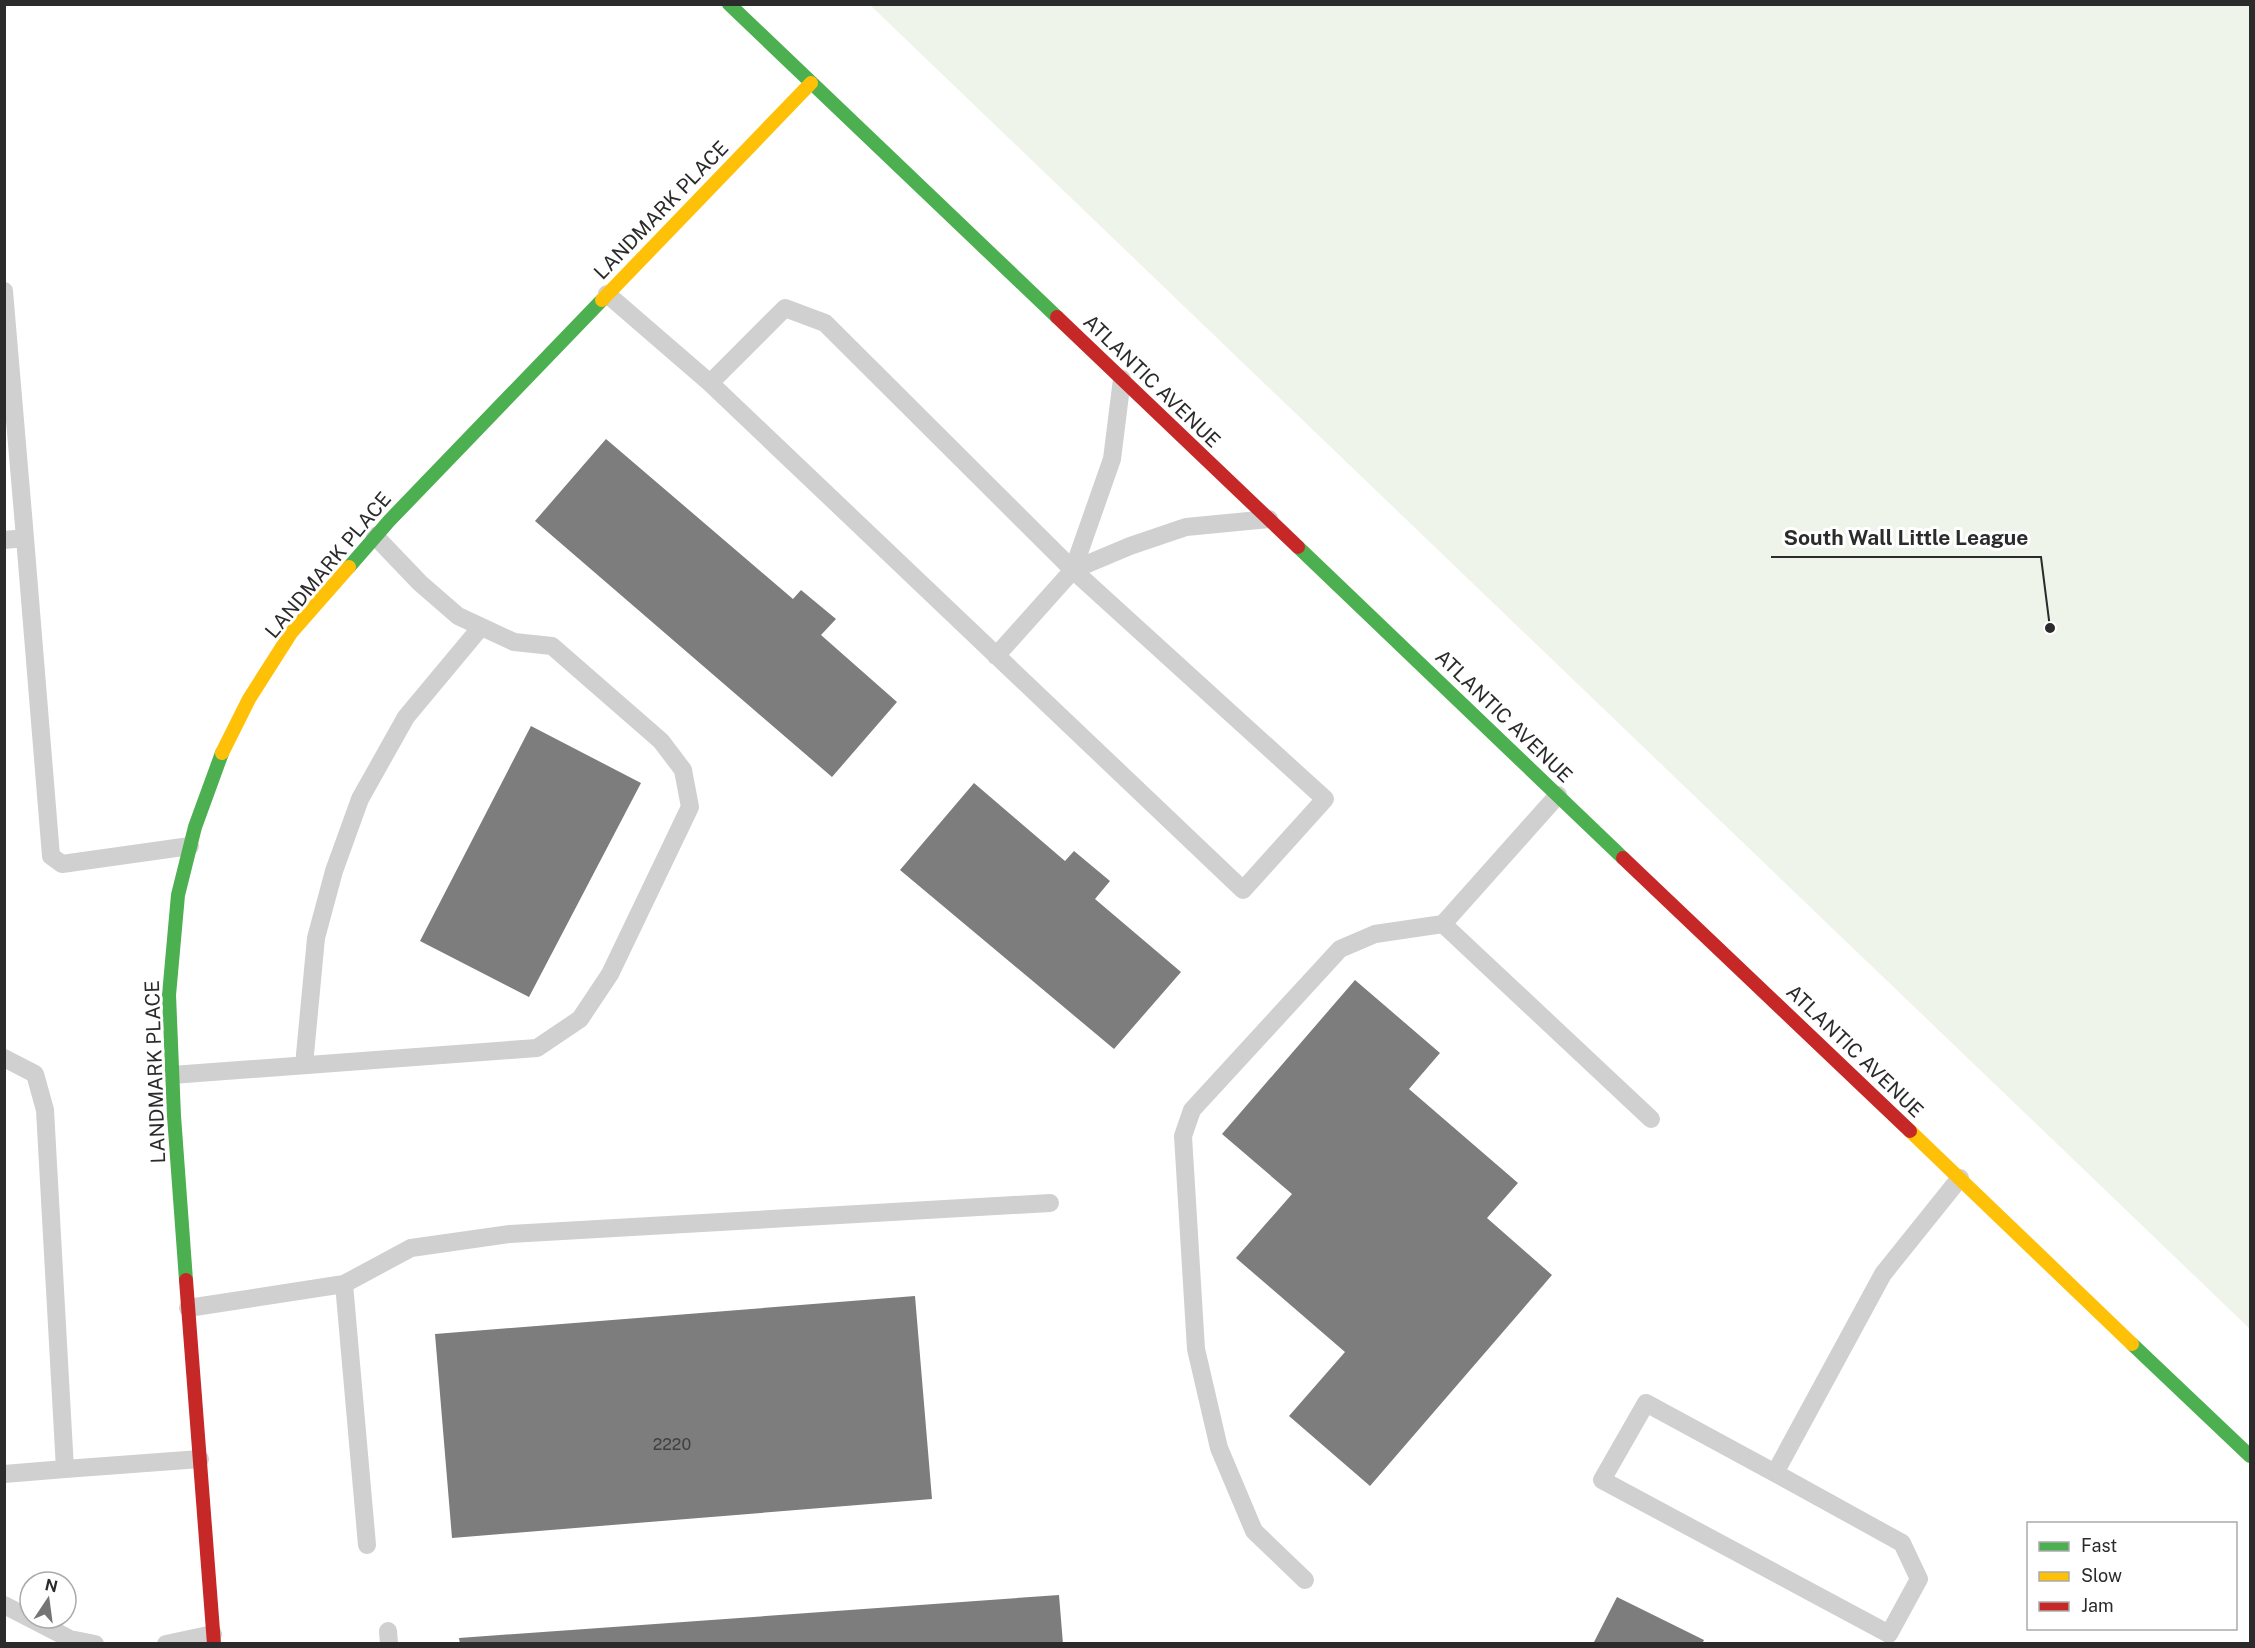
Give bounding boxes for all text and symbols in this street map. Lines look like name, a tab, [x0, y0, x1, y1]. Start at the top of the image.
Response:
street label: LANDMARK PLACE	[589, 136, 733, 284]
street label: ATLANTIC AVENUE	[1079, 310, 1225, 452]
street label: LANDMARK PLACE	[260, 487, 396, 643]
callout: South Wall Little League	[1771, 518, 2041, 557]
text: South Wall Little League	[1784, 525, 2028, 550]
street label: ATLANTIC AVENUE	[1431, 645, 1577, 787]
street label: LANDMARK PLACE	[140, 980, 170, 1164]
street label: ATLANTIC AVENUE	[1782, 980, 1928, 1122]
house number: 2220	[653, 1435, 691, 1454]
legend	[2027, 1522, 2237, 1630]
text: Fast	[2081, 1535, 2117, 1556]
text: Slow	[2081, 1565, 2122, 1586]
north arrow	[18, 1570, 78, 1630]
text: N	[43, 1575, 59, 1597]
text: Jam	[2081, 1595, 2114, 1616]

